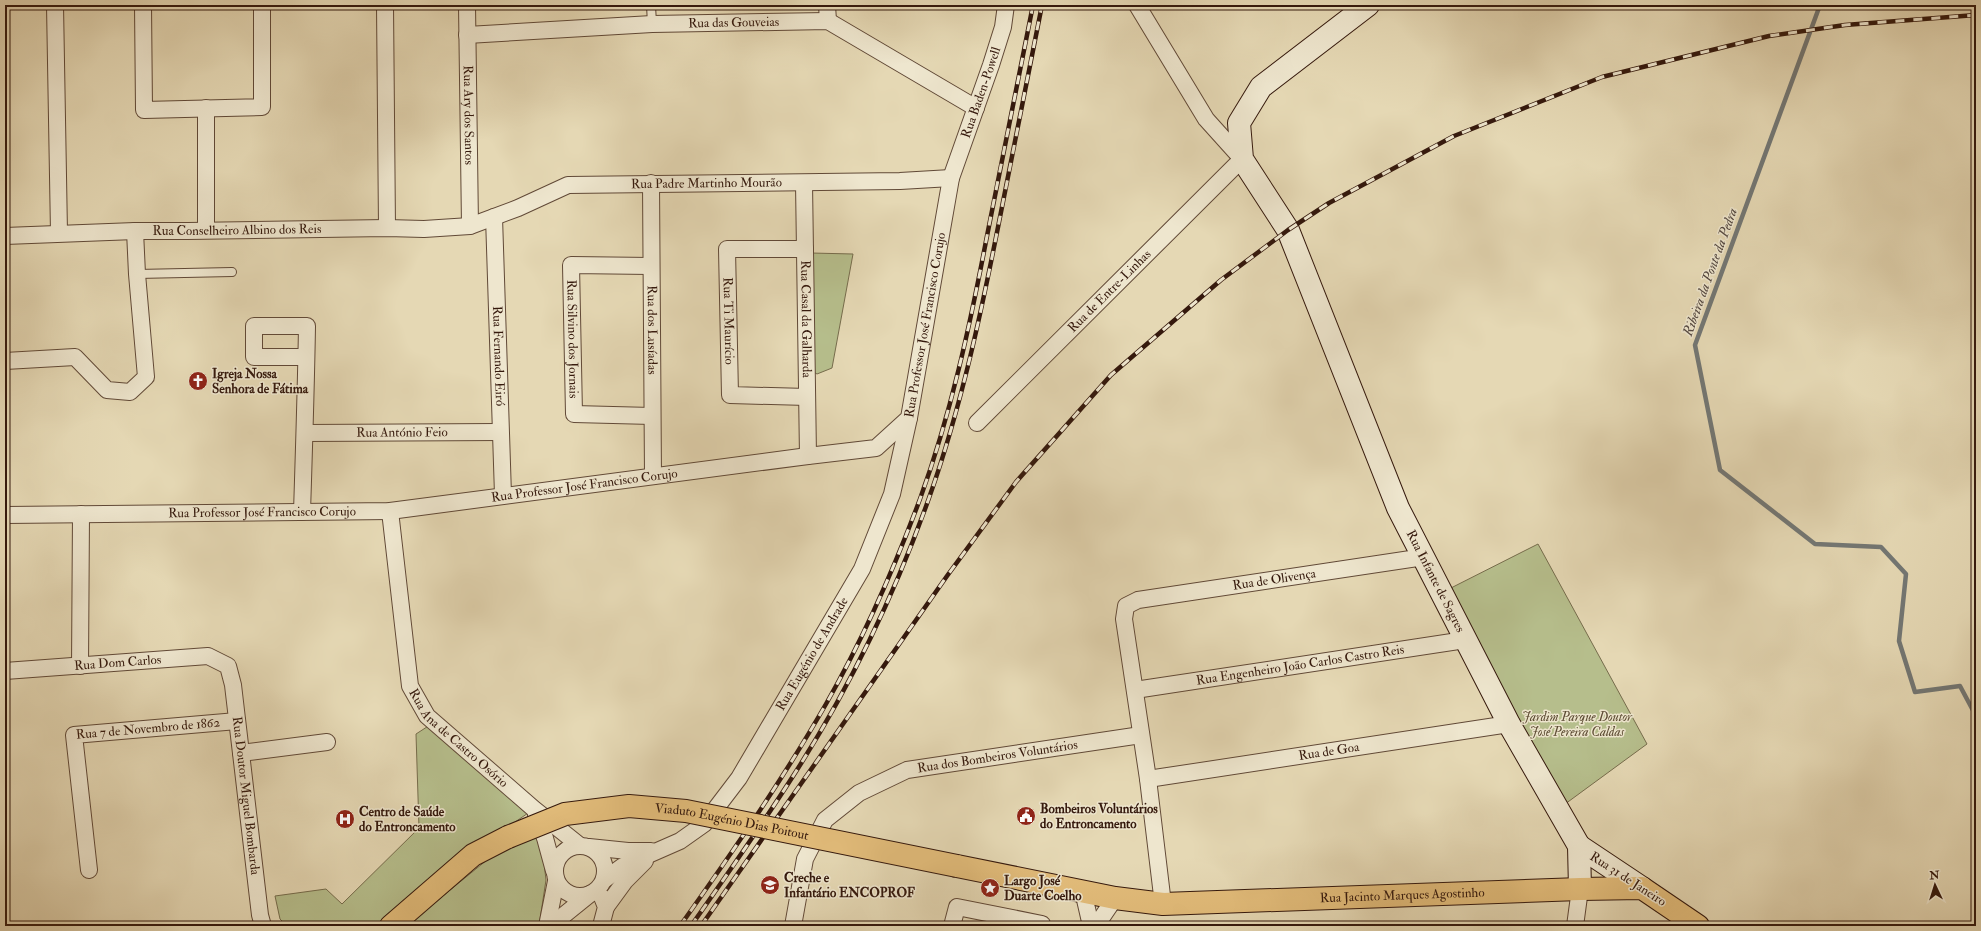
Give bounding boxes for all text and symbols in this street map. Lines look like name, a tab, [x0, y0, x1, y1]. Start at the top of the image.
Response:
street label: Rua das Gouveias	[688, 14, 780, 31]
street label: Rua Baden-Powell	[958, 44, 1004, 140]
street label: Rua Ary dos Santos	[459, 65, 477, 165]
street label: Rua Padre Martinho Mourão	[631, 174, 782, 192]
water label: Ribeira da Ponte da Pedra	[1679, 205, 1741, 339]
street label: Rua Conselheiro Albino dos Reis	[152, 221, 322, 239]
street label: Rua Professor José Francisco Corujo	[901, 231, 949, 419]
street label: Rua de Entre-Linhas	[1065, 246, 1155, 336]
street label: Rua Casal da Galharda	[797, 260, 815, 379]
street label: Rua Ti Maurício	[720, 277, 737, 365]
street label: Rua Silvino dos Jornais	[563, 279, 582, 399]
street label: Rua dos Lusíadas	[644, 285, 660, 375]
street label: Rua Fernando Eiró	[489, 306, 508, 406]
place label: Igreja Nossa Senhora de Fátima	[212, 366, 309, 397]
church icon: Igreja Nossa Senhora de Fátima	[187, 370, 209, 392]
street label: Rua António Feio	[356, 424, 448, 441]
street label: Rua Professor José Francisco Corujo	[490, 465, 678, 506]
street label: Rua Professor José Francisco Corujo	[168, 503, 356, 521]
street label: Rua Infante de Sagres	[1403, 527, 1469, 636]
street label: Rua de Olivença	[1231, 565, 1318, 594]
street label: Rua Eugénio de Andrade	[772, 594, 852, 714]
street label: Rua Engenheiro João Carlos Castro Reis	[1195, 641, 1406, 689]
street label: Rua Dom Carlos	[74, 651, 162, 674]
street label: Rua Ana de Castro Osório	[405, 686, 511, 791]
park label: Jardim Parque Doutor José Pereira Caldas	[1522, 709, 1633, 740]
street label: Rua 7 de Novembro de 1862	[75, 714, 221, 743]
street label: Rua Doutor Miguel Bombarda	[229, 716, 263, 876]
street label: Rua dos Bombeiros Voluntários	[916, 737, 1079, 776]
street label: Rua de Goa	[1297, 739, 1361, 764]
street label: Viaduto Eugénio Dias Poitout	[654, 800, 810, 844]
place label: Bombeiros Voluntários do Entroncamento	[1040, 801, 1158, 832]
place label: Centro de Saúde do Entroncamento	[359, 804, 456, 835]
public building icon: Bombeiros Voluntários do Entroncamento	[1015, 805, 1037, 827]
hospital icon: Centro de Saúde do Entroncamento	[334, 808, 356, 830]
street label: Rua 31 de Janeiro	[1587, 848, 1669, 910]
north arrow	[1915, 865, 1955, 905]
text: N	[1928, 869, 1941, 882]
place label: Creche e Infantário ENCOPROF	[784, 870, 916, 901]
place label: Largo José Duarte Coelho	[1004, 873, 1082, 904]
school or university icon: Creche e Infantário ENCOPROF	[759, 874, 781, 896]
place icon: Largo José Duarte Coelho	[979, 877, 1001, 899]
street label: Rua Jacinto Marques Agostinho	[1320, 884, 1485, 906]

